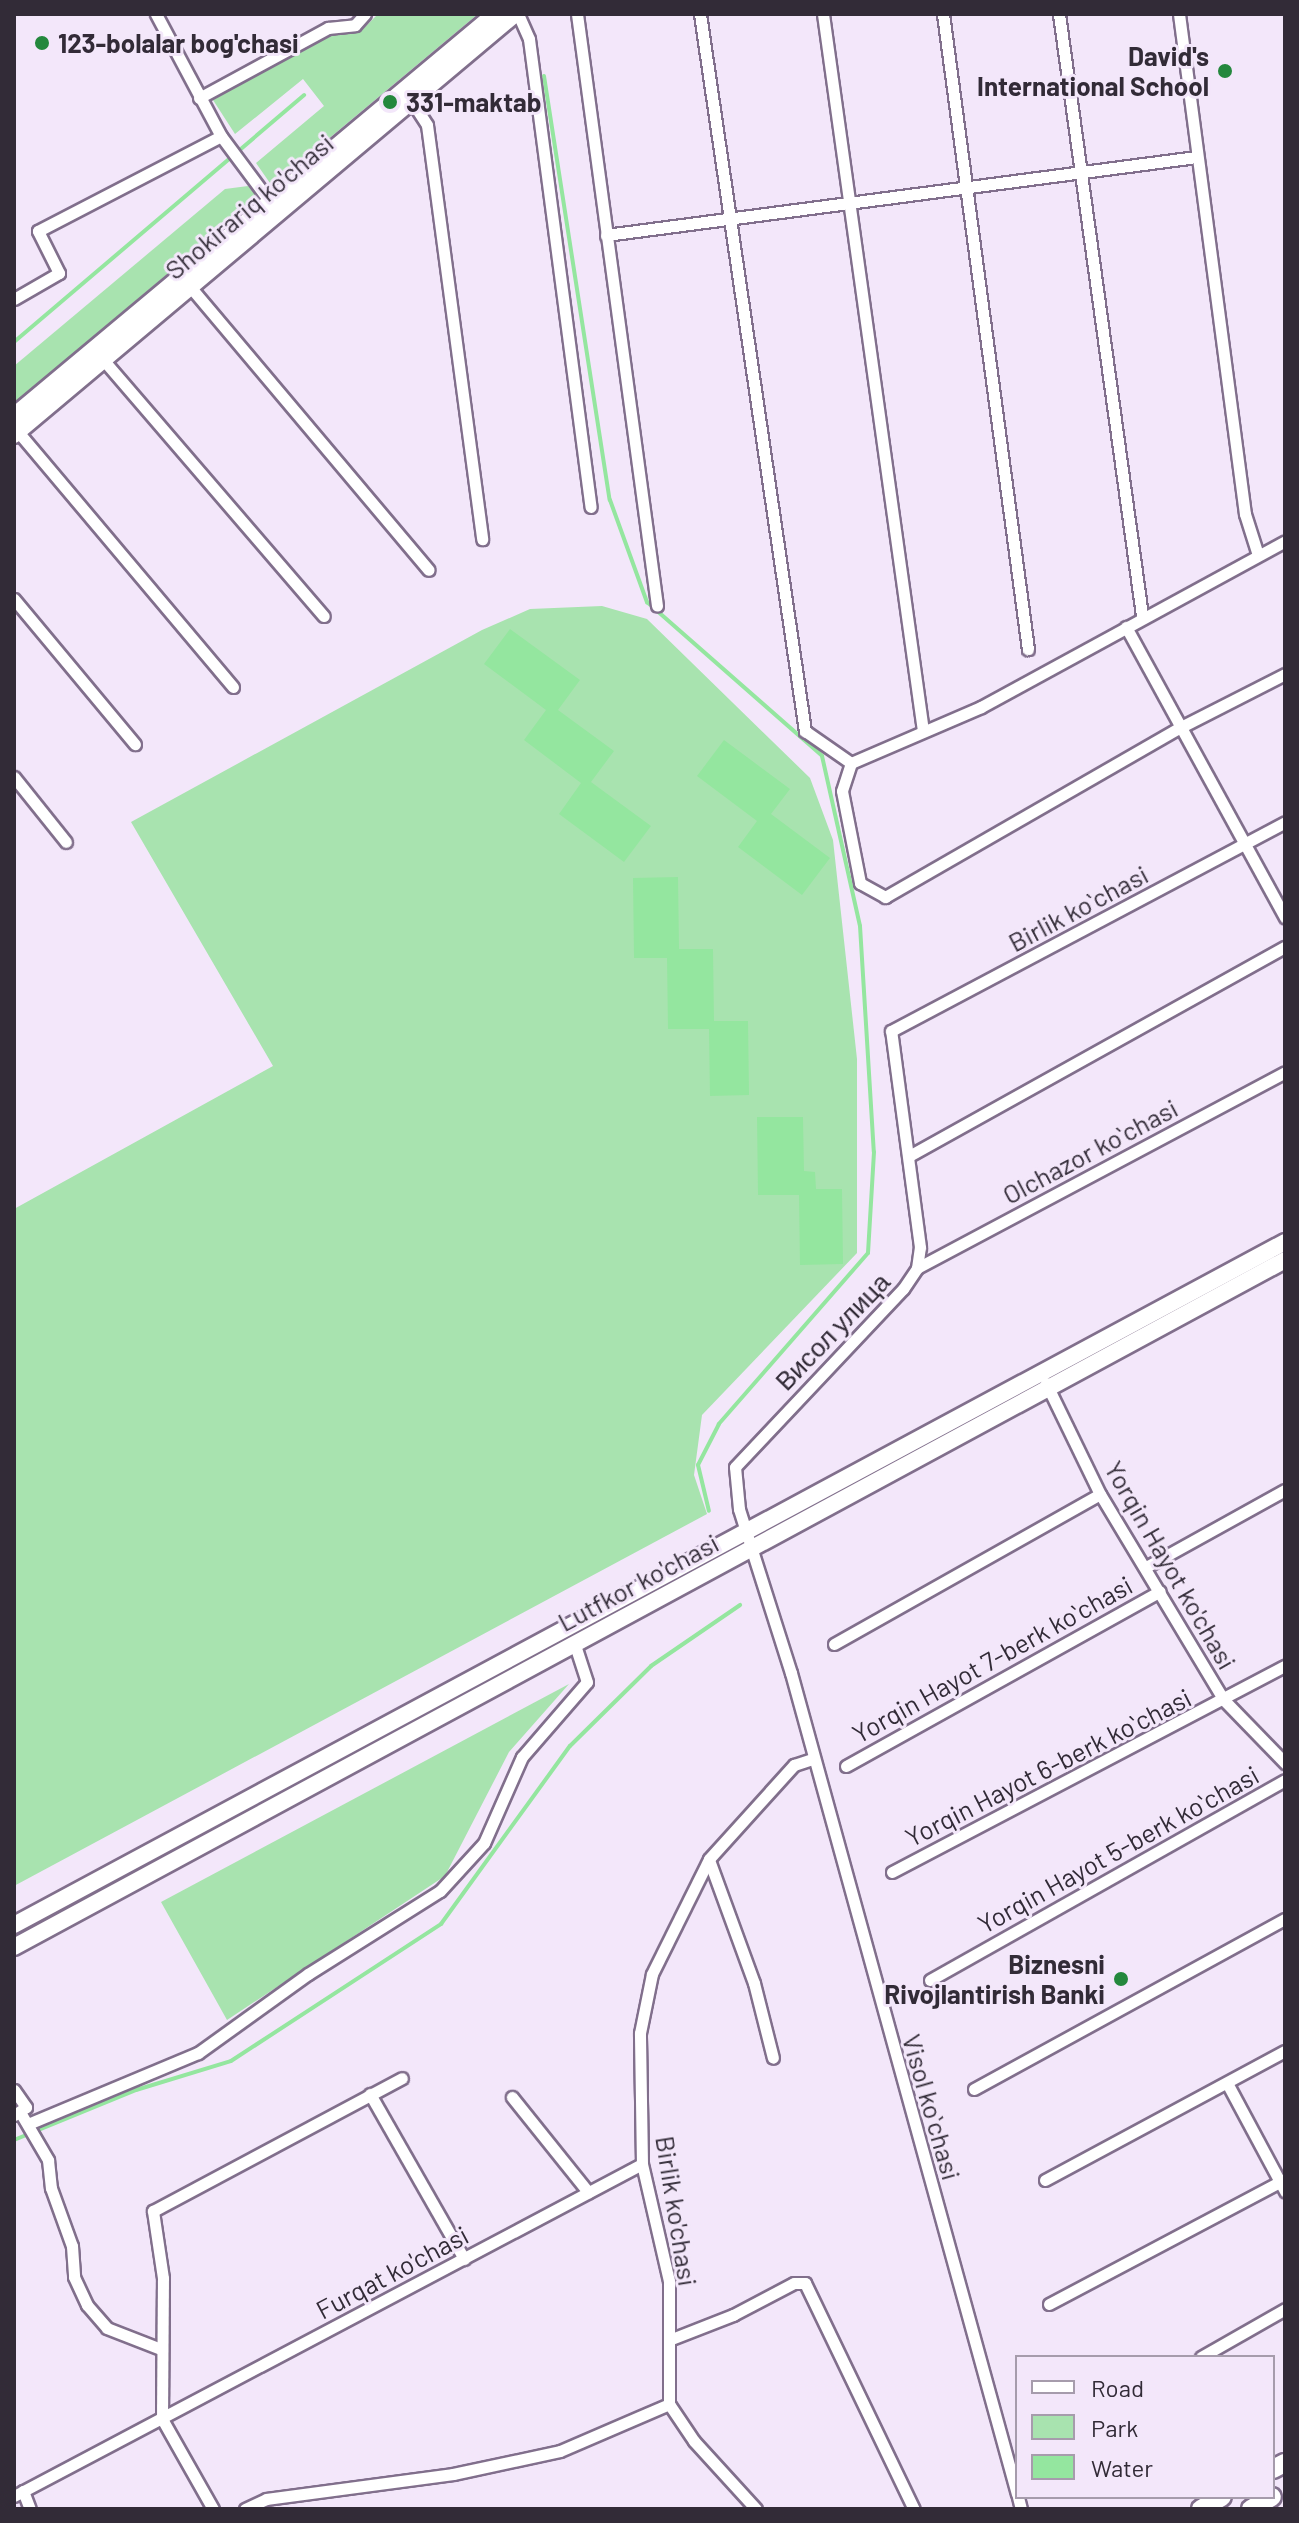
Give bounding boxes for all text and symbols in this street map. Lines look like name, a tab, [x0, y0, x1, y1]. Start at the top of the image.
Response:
place label: 123-bolalar bog'chasi	[58, 27, 299, 59]
marker: 123-bolalar bog'chasi	[33, 34, 51, 52]
place label: David's International School	[977, 40, 1209, 102]
marker: David's International School	[1216, 62, 1234, 80]
place label: 331-maktab	[406, 86, 541, 118]
marker: 331-maktab	[381, 93, 399, 111]
street label: Shokirariq ko'chasi	[159, 127, 339, 285]
street label: Birlik koʻchasi	[1003, 858, 1153, 958]
street label: Olchazor koʻchasi	[997, 1092, 1183, 1210]
street label: Висол улица	[768, 1266, 896, 1396]
street label: Yorqin Hayot ko'chasi	[1099, 1455, 1243, 1675]
street label: Lutfkor ko'chasi	[552, 1527, 724, 1637]
street label: Yorqin Hayot 7-berk koʻchasi	[847, 1569, 1137, 1749]
street label: Yorqin Hayot 6-berk koʻchasi	[900, 1681, 1196, 1853]
street label: Yorqin Hayot 5-berk koʻchasi	[972, 1759, 1264, 1939]
place label: Biznesni Rivojlantirish Banki	[884, 1948, 1105, 2010]
marker: Biznesni Rivojlantirish Banki	[1112, 1970, 1130, 1988]
street label: Visol koʻchasi	[896, 2031, 968, 2183]
street label: Birlik ko'chasi	[650, 2134, 704, 2288]
street label: Furqat ko'chasi	[310, 2219, 474, 2325]
legend	[1015, 2355, 1275, 2499]
text: Road	[1091, 2373, 1144, 2402]
text: Park	[1091, 2413, 1138, 2442]
text: Water	[1091, 2453, 1153, 2482]

